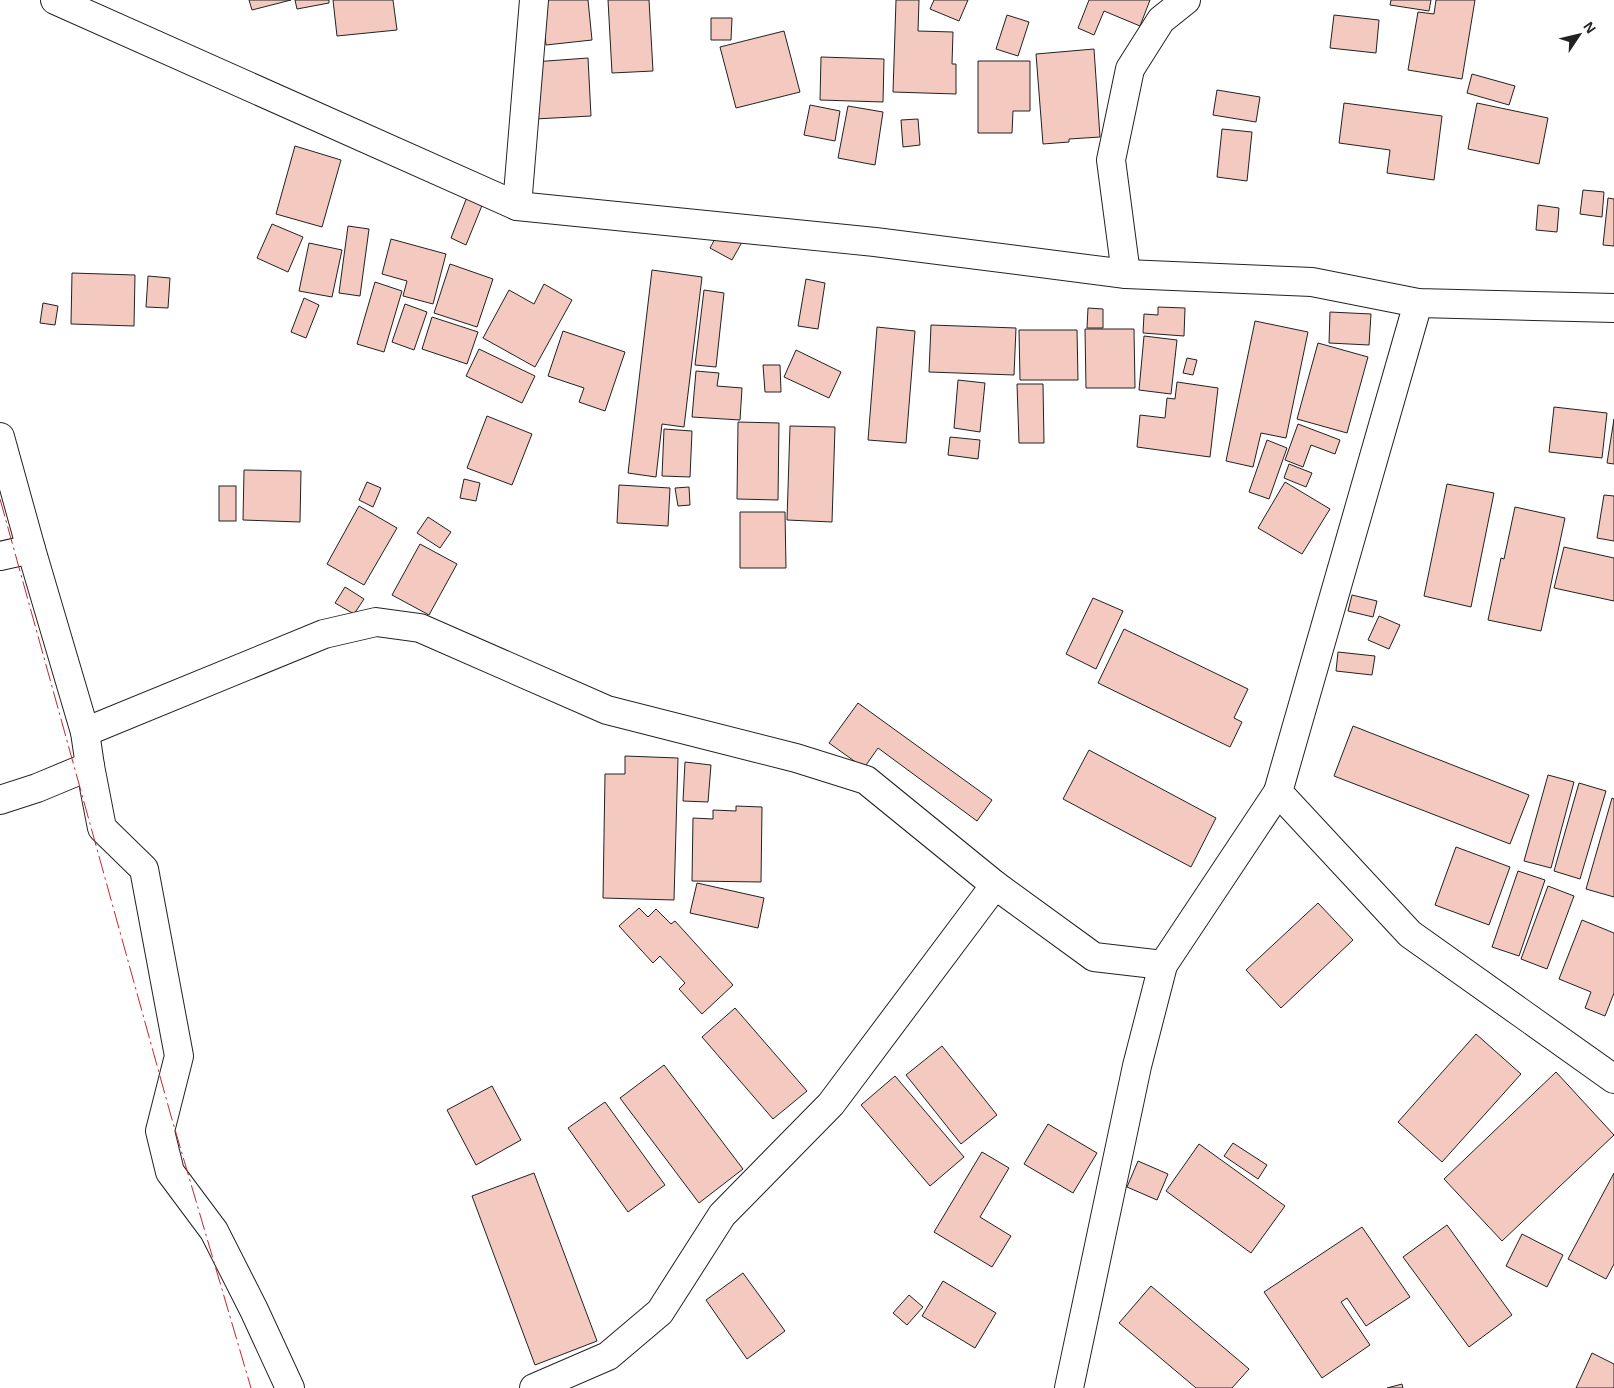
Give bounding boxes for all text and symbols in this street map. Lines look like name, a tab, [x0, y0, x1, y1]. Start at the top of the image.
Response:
north arrow	[1554, 10, 1604, 60]
text: N	[1580, 19, 1599, 36]

